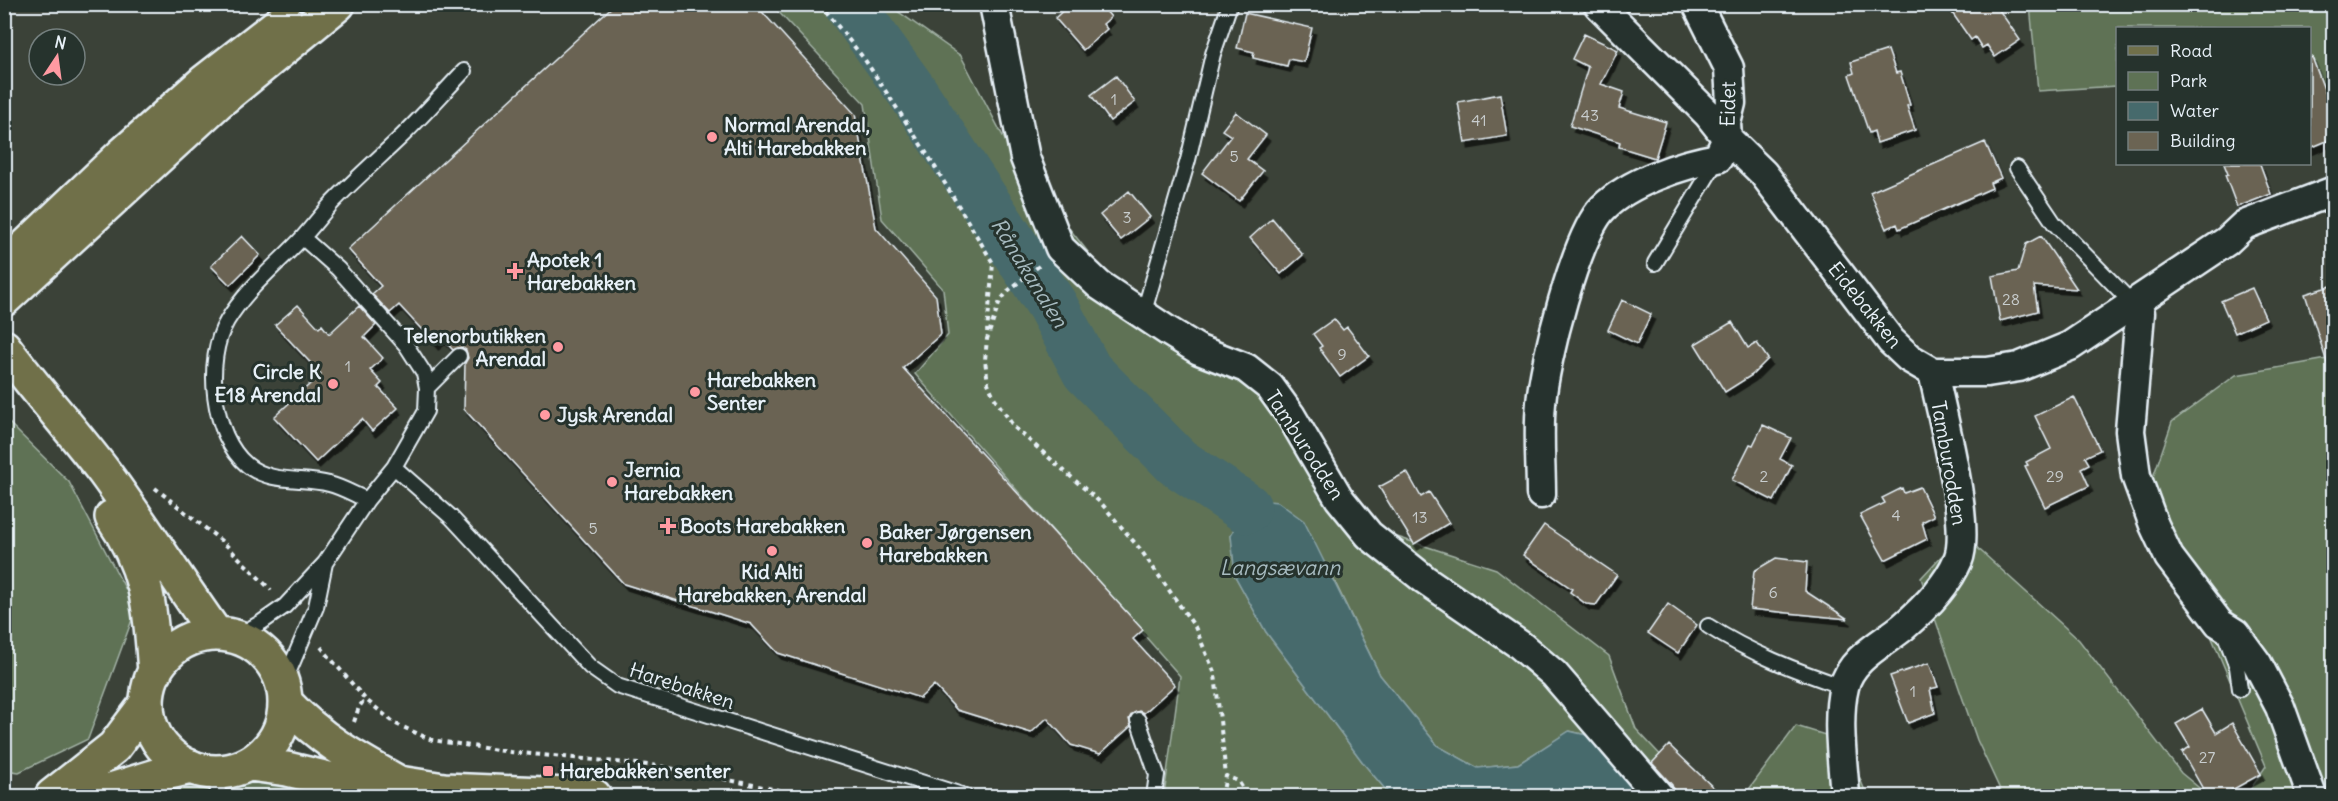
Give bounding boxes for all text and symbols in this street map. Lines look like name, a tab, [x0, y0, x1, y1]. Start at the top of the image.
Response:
north arrow	[27, 27, 87, 87]
legend	[2116, 27, 2311, 165]
text: N	[53, 31, 68, 53]
text: Road	[2170, 39, 2213, 62]
text: Park	[2170, 69, 2207, 92]
street label: Eidet	[1715, 81, 1740, 127]
house number: 1	[1111, 89, 1117, 109]
text: Water	[2170, 99, 2220, 122]
house number: 43	[1581, 105, 1599, 125]
house number: 41	[1471, 110, 1487, 130]
place label: Normal Arendal, Alti Harebakken	[724, 112, 870, 160]
text: Building	[2170, 129, 2235, 152]
marker: Normal Arendal, Alti Harebakken	[705, 130, 719, 144]
house number: 5	[1229, 146, 1239, 166]
house number: 3	[1122, 207, 1132, 227]
water label: Rånakanalen	[985, 213, 1074, 333]
place label: Apotek 1 Harebakken	[527, 247, 637, 295]
street label: Eidebakken	[1823, 257, 1908, 353]
marker: Apotek 1 Harebakken	[508, 264, 522, 278]
house number: 28	[2002, 289, 2020, 309]
place label: Telenorbutikken Arendal	[403, 323, 546, 371]
marker: Telenorbutikken Arendal	[551, 340, 565, 354]
house number: 9	[1337, 344, 1347, 364]
house number: 1	[345, 356, 351, 376]
place label: Circle K E18 Arendal	[215, 359, 322, 407]
place label: Harebakken Senter	[707, 367, 817, 415]
marker: Circle K E18 Arendal	[326, 377, 340, 391]
marker: Harebakken Senter	[688, 385, 702, 399]
street label: Tamburodden	[1261, 385, 1350, 504]
street label: Tamburodden	[1926, 399, 1973, 527]
place label: Jysk Arendal	[557, 402, 673, 427]
marker: Jysk Arendal	[538, 408, 552, 422]
place label: Jernia Harebakken	[624, 457, 734, 505]
house number: 2	[1760, 466, 1769, 486]
house number: 29	[2046, 466, 2064, 486]
marker: Jernia Harebakken	[605, 475, 619, 489]
house number: 4	[1891, 505, 1901, 525]
house number: 13	[1412, 507, 1428, 527]
place label: Boots Harebakken	[680, 513, 846, 538]
house number: 5	[588, 518, 598, 538]
marker: Boots Harebakken	[661, 519, 675, 533]
place label: Baker Jørgensen Harebakken	[879, 519, 1032, 567]
marker: Baker Jørgensen Harebakken	[860, 536, 874, 550]
marker: Kid Alti Harebakken, Arendal	[765, 544, 779, 558]
water label: Langsævann	[1220, 554, 1341, 581]
place label: Kid Alti Harebakken, Arendal	[678, 559, 866, 607]
house number: 6	[1768, 582, 1778, 602]
street label: Harebakken	[626, 657, 738, 714]
house number: 1	[1910, 681, 1916, 701]
house number: 27	[2199, 747, 2215, 767]
place label: Harebakken senter	[560, 758, 732, 783]
marker: Harebakken senter	[541, 764, 555, 778]

